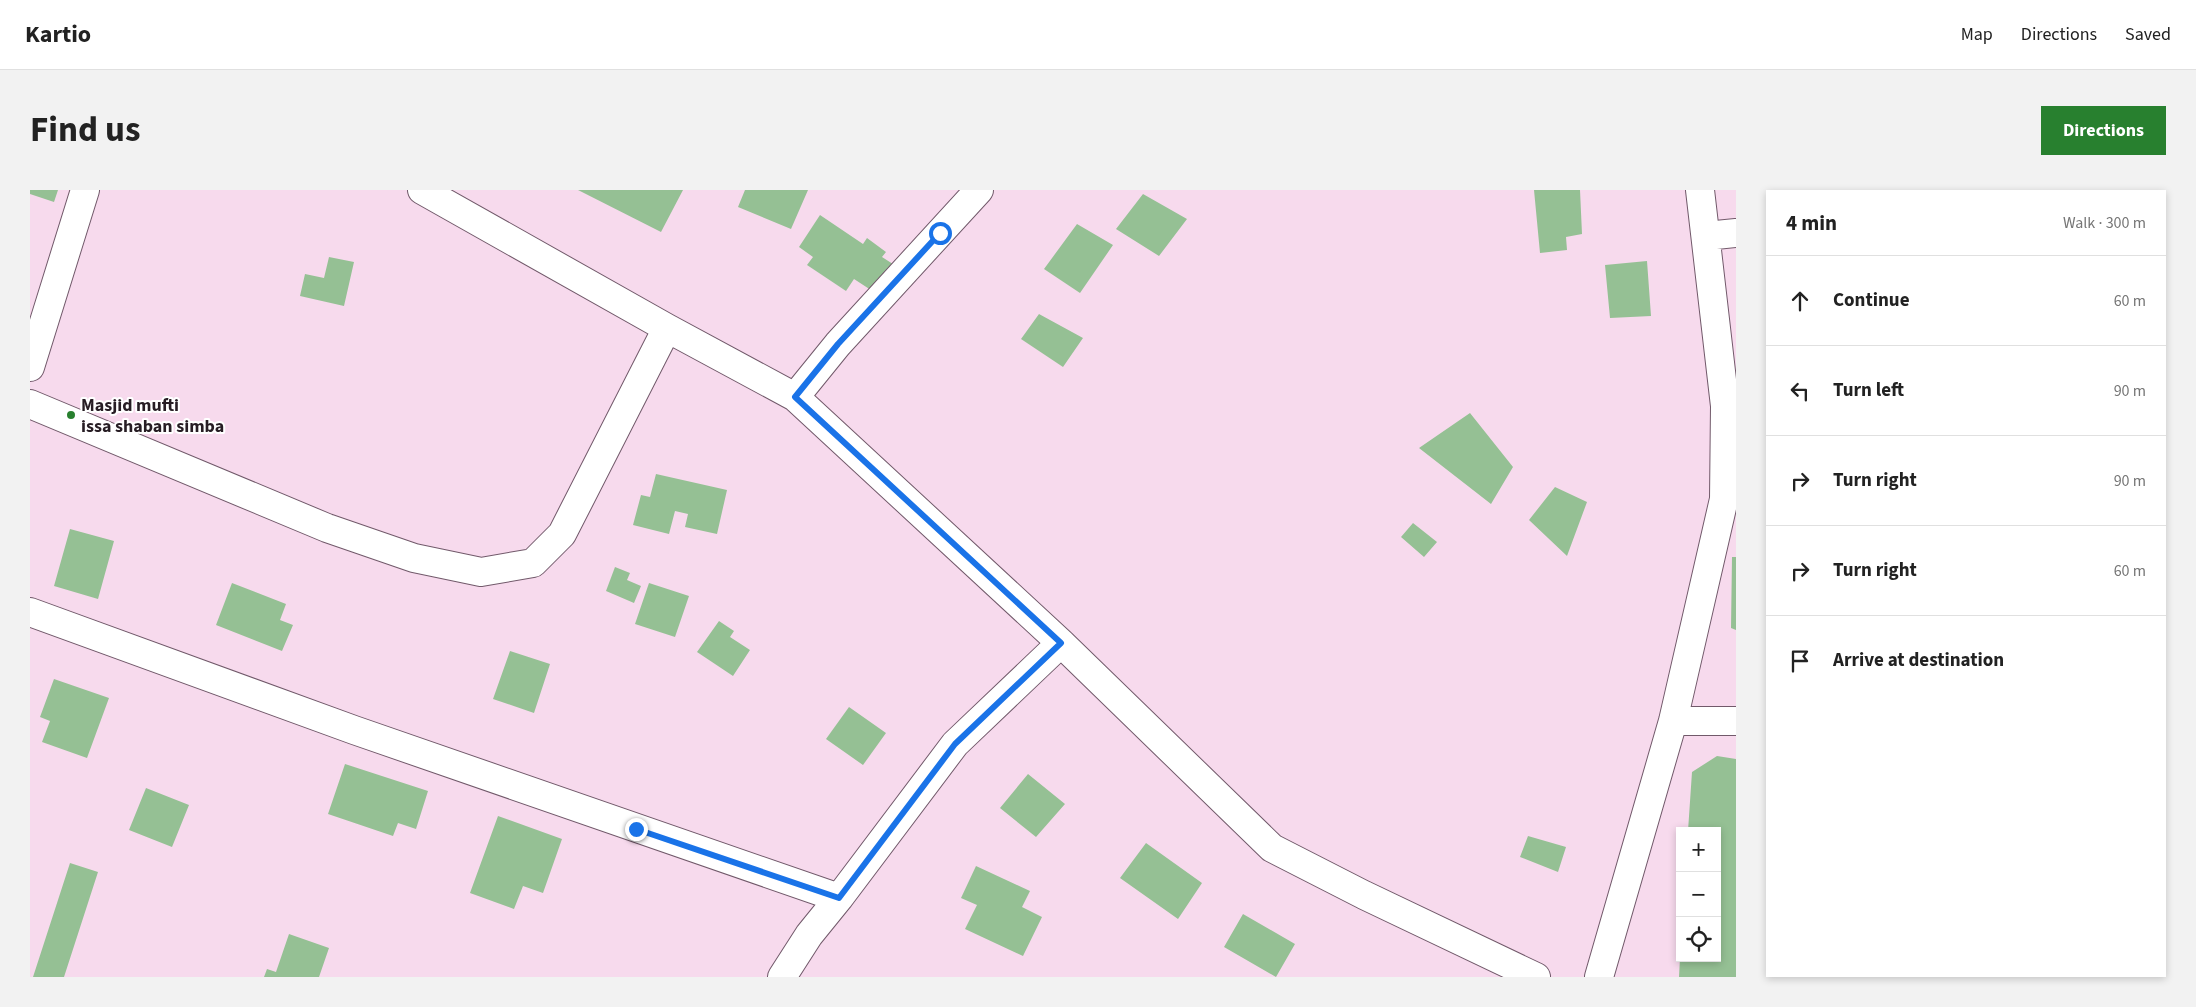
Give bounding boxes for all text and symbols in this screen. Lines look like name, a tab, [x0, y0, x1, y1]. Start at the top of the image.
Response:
text: Kartio	[25, 17, 91, 52]
text: Map	[1961, 22, 1993, 47]
text: Directions	[2021, 22, 2097, 47]
text: Saved	[2125, 22, 2171, 47]
text: Find us	[30, 105, 140, 155]
button: Directions	[2041, 106, 2166, 155]
text: 4 min	[1786, 208, 1837, 238]
text: Walk · 300 m	[2063, 212, 2146, 234]
route start	[929, 222, 952, 245]
icon: ahead	[1786, 287, 1814, 315]
text: Continue	[1833, 287, 1910, 314]
text: 60 m	[2114, 290, 2146, 312]
icon: left	[1786, 377, 1814, 405]
text: Turn left	[1833, 377, 1904, 404]
text: 90 m	[2114, 380, 2146, 402]
place label: Masjid mufti issa shaban simba	[81, 393, 224, 439]
marker: Masjid mufti issa shaban simba	[65, 409, 77, 421]
icon: right	[1786, 467, 1814, 495]
text: Turn right	[1833, 467, 1917, 494]
text: 90 m	[2114, 470, 2146, 492]
icon: right	[1786, 557, 1814, 585]
text: Turn right	[1833, 557, 1917, 584]
text: 60 m	[2114, 560, 2146, 582]
icon: arrive	[1786, 647, 1814, 675]
text: Arrive at destination	[1833, 647, 2004, 674]
route end	[625, 818, 648, 841]
map controls	[1676, 827, 1721, 962]
button: +	[1676, 827, 1721, 872]
button: −	[1676, 872, 1721, 917]
button: locate	[1676, 917, 1721, 962]

